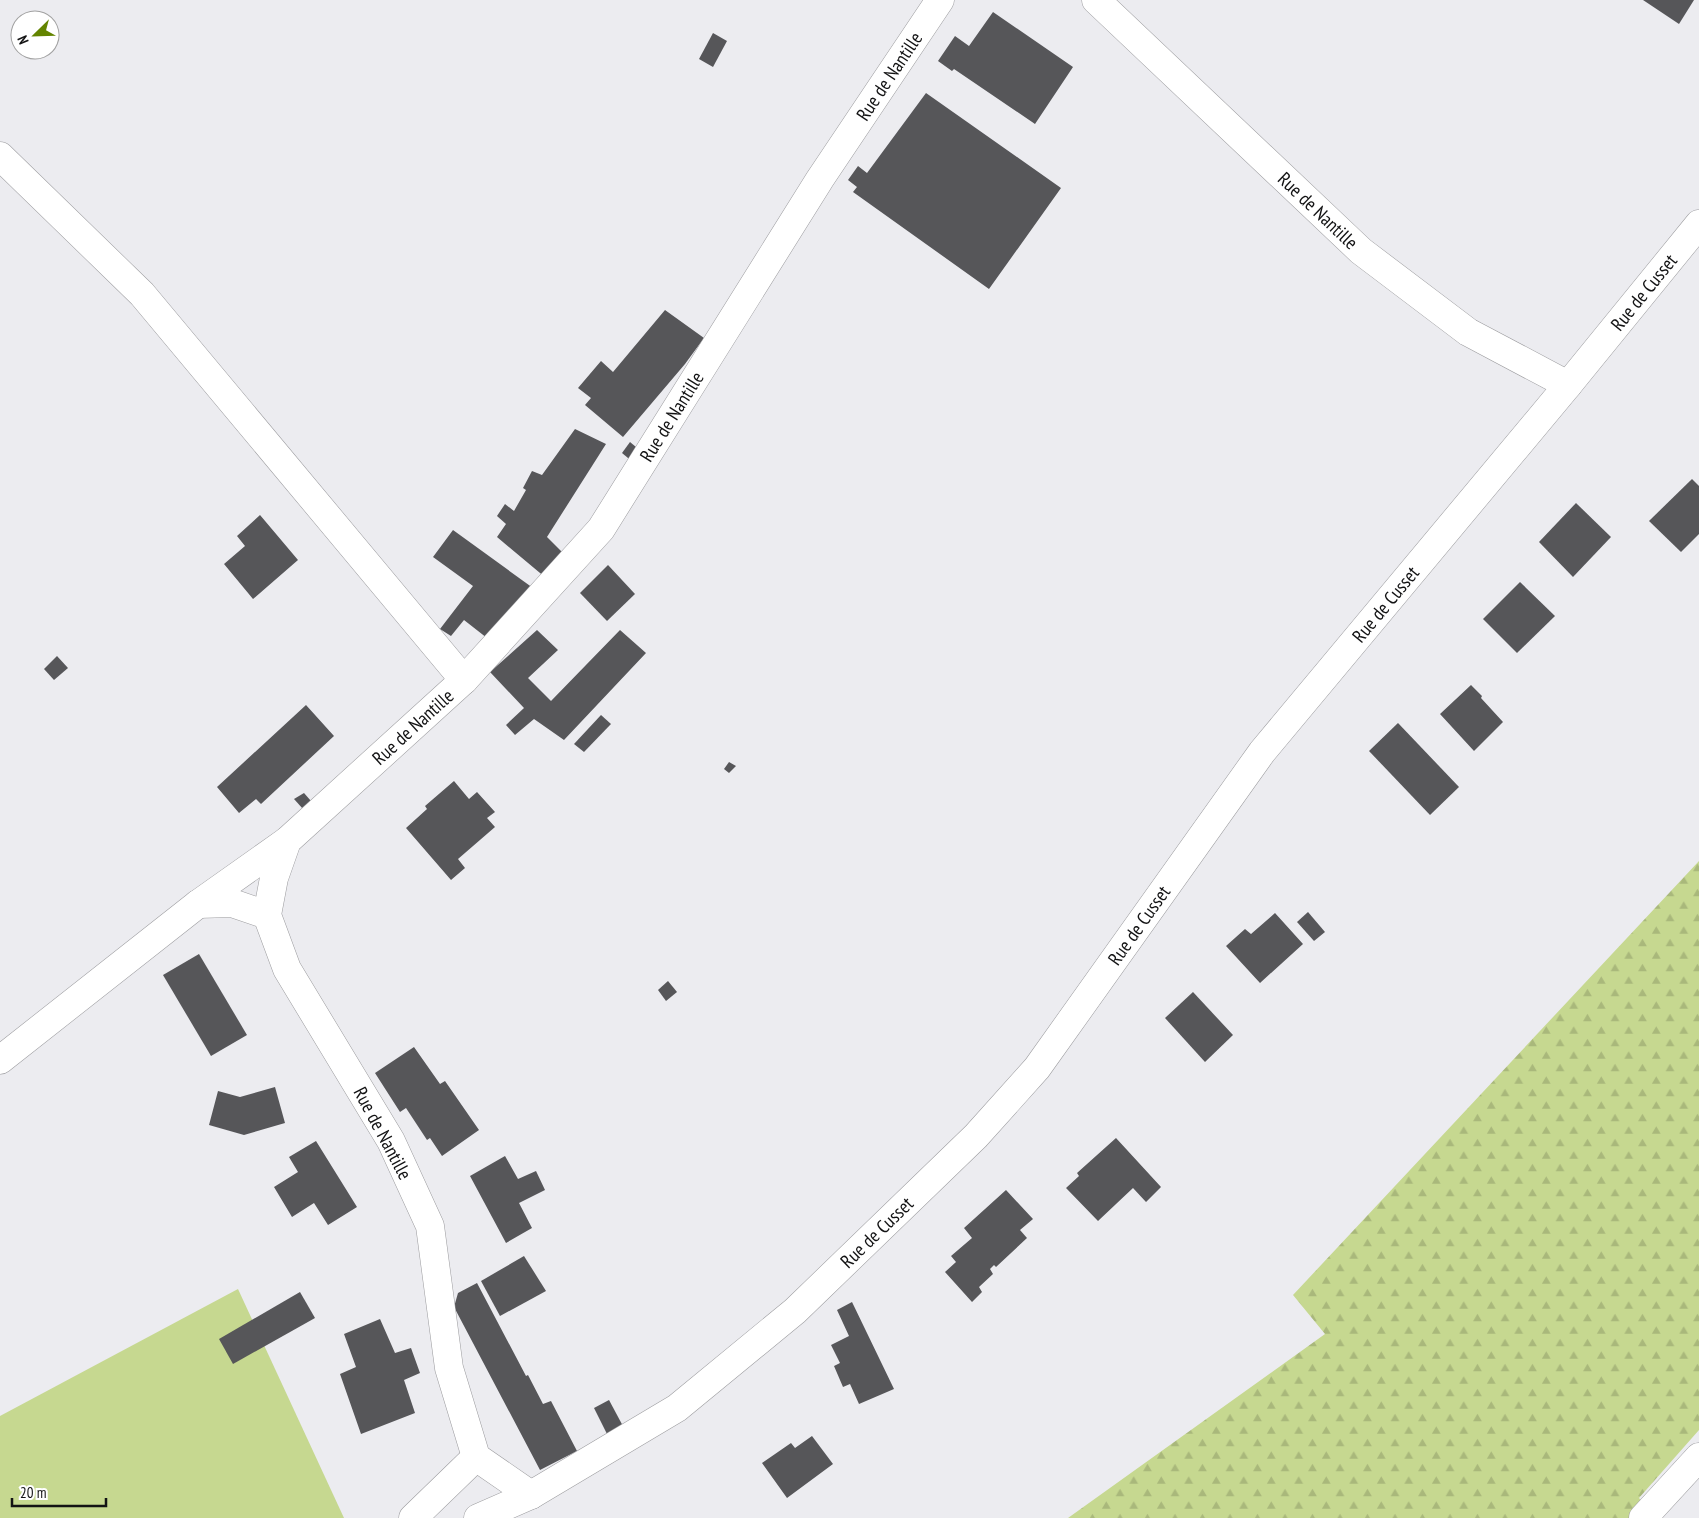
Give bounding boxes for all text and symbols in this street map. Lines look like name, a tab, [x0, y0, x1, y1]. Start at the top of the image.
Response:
north arrow	[10, 10, 60, 60]
street label: Rue de Nantille	[851, 27, 927, 125]
text: N	[13, 33, 33, 47]
street label: Rue de Nantille	[1273, 167, 1363, 254]
street label: Rue de Cusset	[1605, 248, 1682, 335]
street label: Rue de Nantille	[634, 367, 709, 466]
street label: Rue de Cusset	[1347, 561, 1424, 647]
street label: Rue de Nantille	[367, 683, 458, 770]
street label: Rue de Cusset	[1102, 880, 1176, 970]
street label: Rue de Nantille	[349, 1083, 418, 1184]
street label: Rue de Cusset	[835, 1191, 919, 1273]
scale bar	[12, 1476, 106, 1508]
text: 20 m	[20, 1483, 46, 1502]

